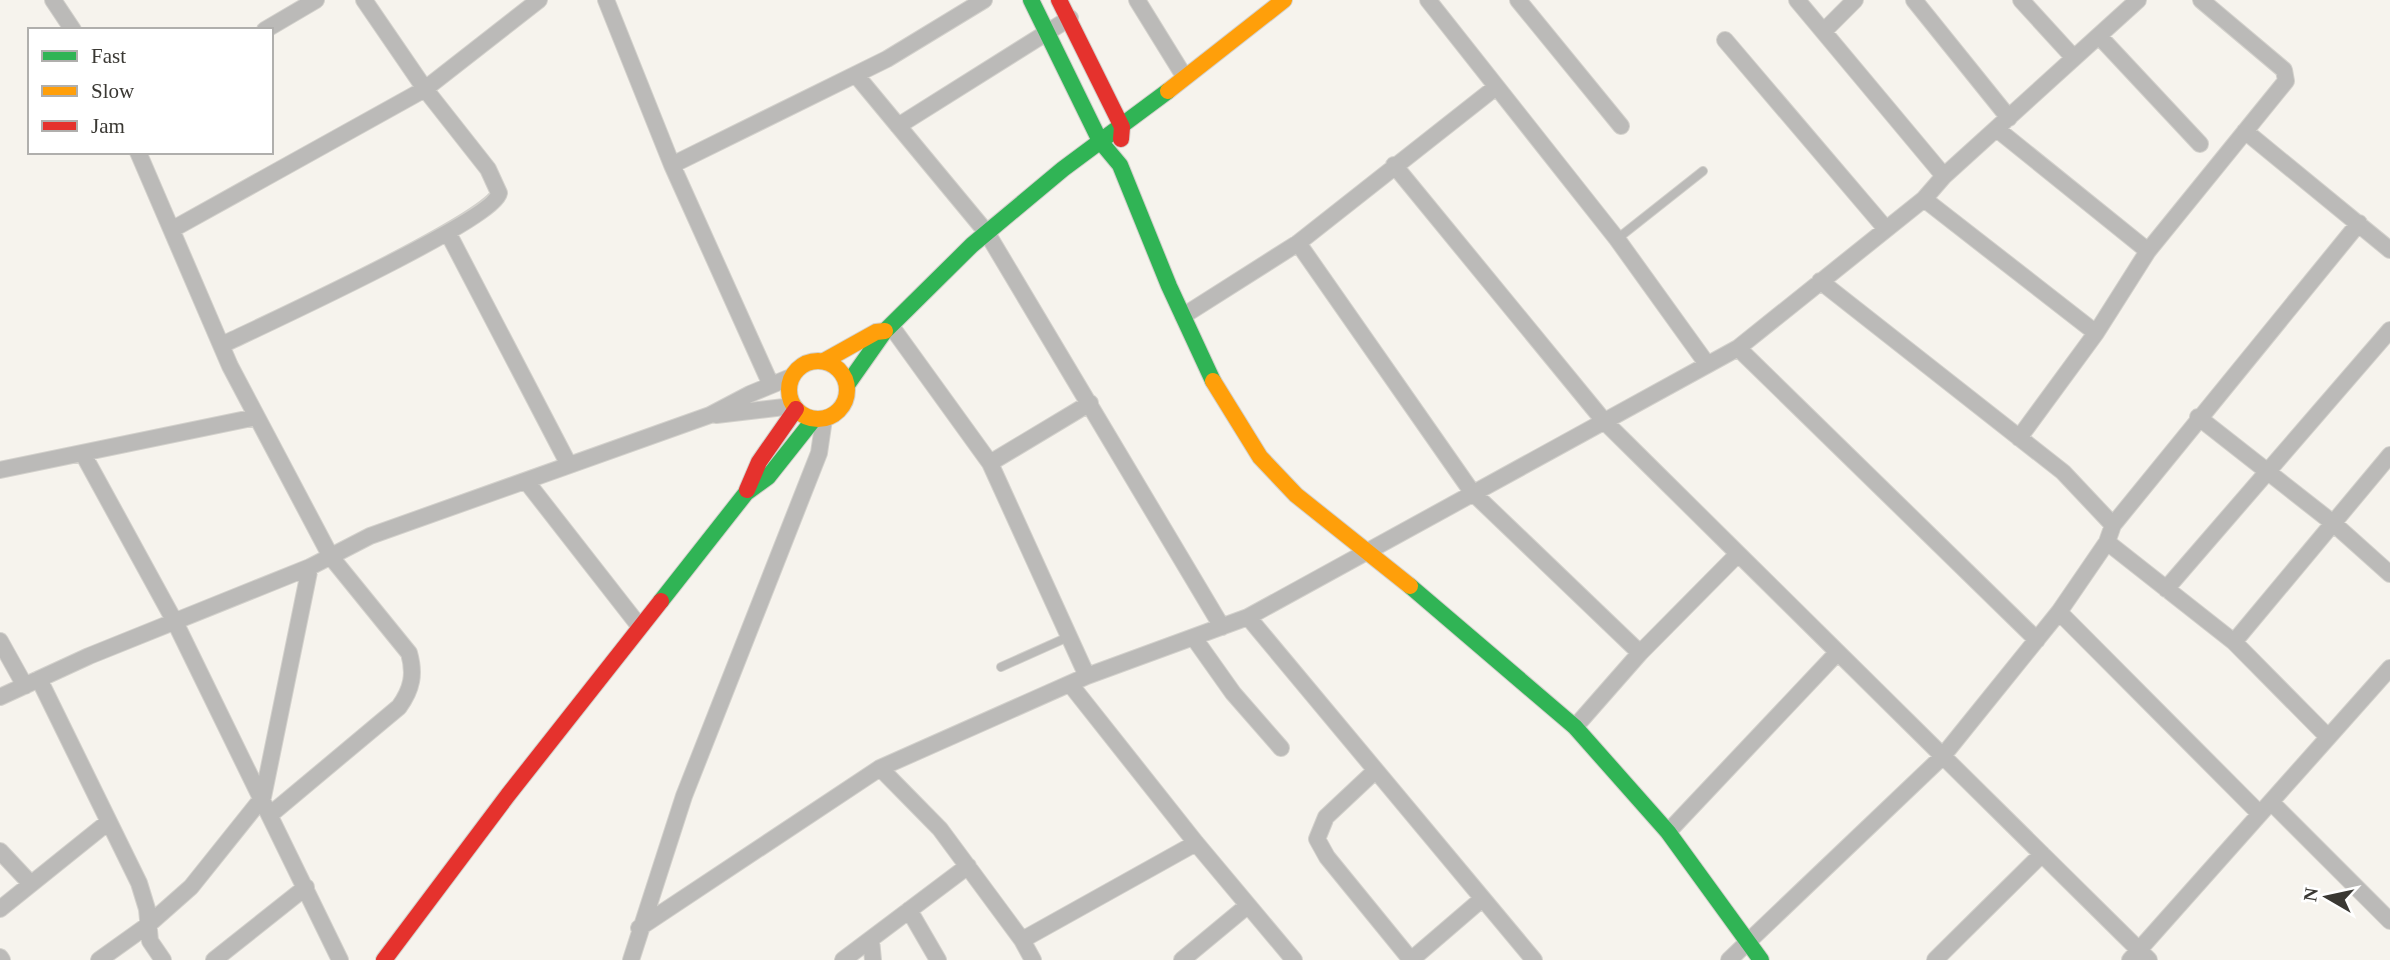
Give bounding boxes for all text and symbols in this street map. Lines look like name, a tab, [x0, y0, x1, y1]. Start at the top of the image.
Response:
legend	[28, 28, 273, 154]
text: Fast	[91, 44, 126, 68]
text: Slow	[91, 79, 135, 103]
text: Jam	[91, 114, 125, 138]
north arrow	[2292, 862, 2362, 932]
text: N	[2299, 886, 2322, 903]

